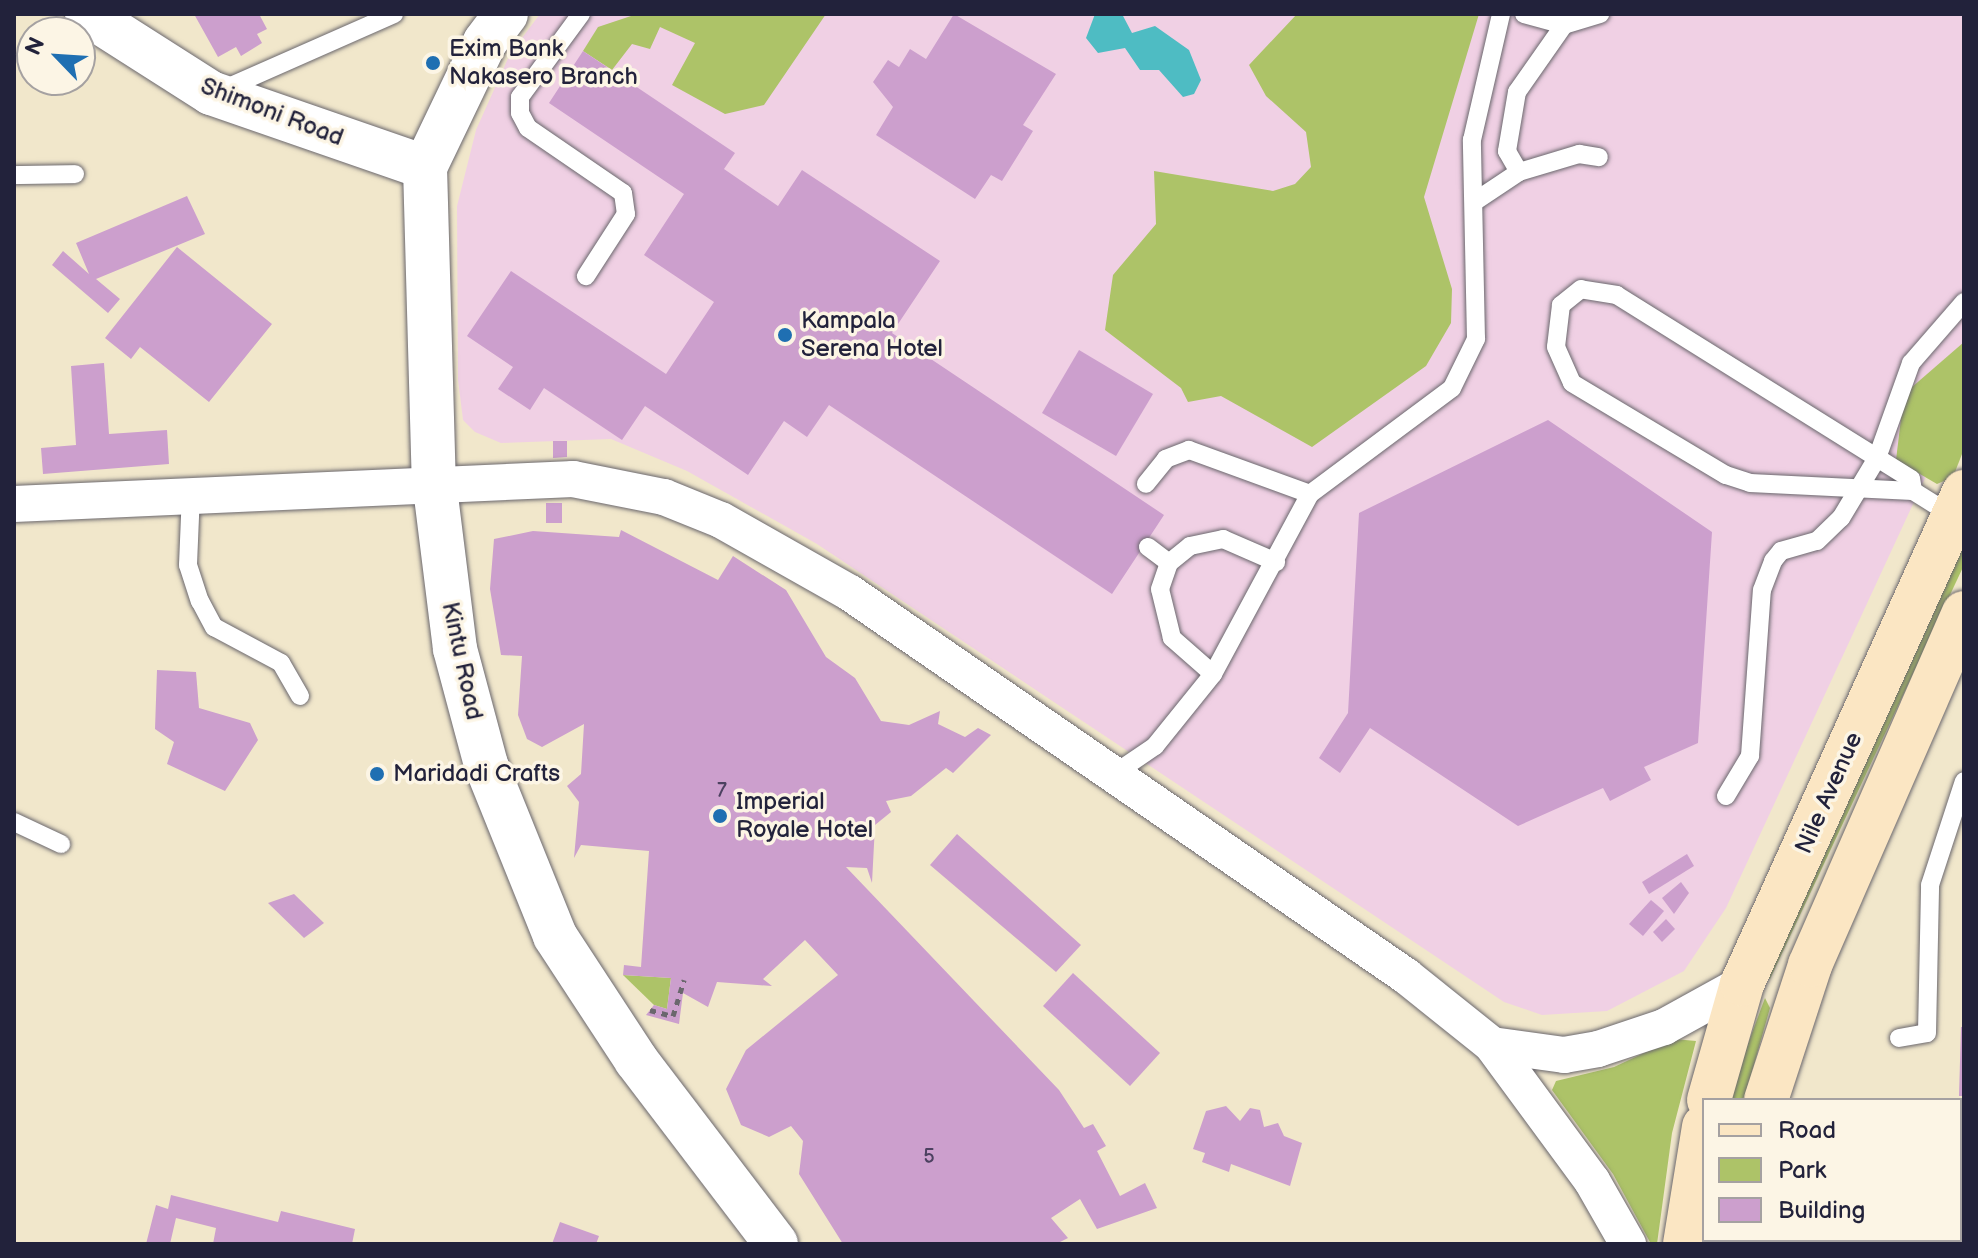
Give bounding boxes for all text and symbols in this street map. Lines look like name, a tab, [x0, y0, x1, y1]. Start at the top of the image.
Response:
north arrow	[16, 16, 96, 96]
text: N	[20, 33, 51, 60]
place label: Exim Bank Nakasero Branch	[449, 35, 638, 91]
marker: Exim Bank Nakasero Branch	[424, 54, 442, 72]
street label: Shimoni Road	[197, 72, 347, 152]
place label: Kampala Serena Hotel	[801, 307, 943, 363]
marker: Kampala Serena Hotel	[776, 326, 794, 344]
street label: Kintu Road	[435, 599, 489, 723]
street label: Nile Avenue	[1789, 728, 1869, 858]
place label: Maridadi Crafts	[393, 760, 560, 788]
marker: Maridadi Crafts	[368, 765, 386, 783]
house number: 7	[717, 779, 727, 803]
place label: Imperial Royale Hotel	[736, 788, 873, 844]
marker: Imperial Royale Hotel	[711, 807, 729, 825]
legend	[1702, 1098, 1962, 1242]
text: Road	[1778, 1116, 1836, 1145]
house number: 5	[923, 1145, 935, 1169]
text: Park	[1778, 1156, 1826, 1185]
text: Building	[1778, 1196, 1865, 1225]

